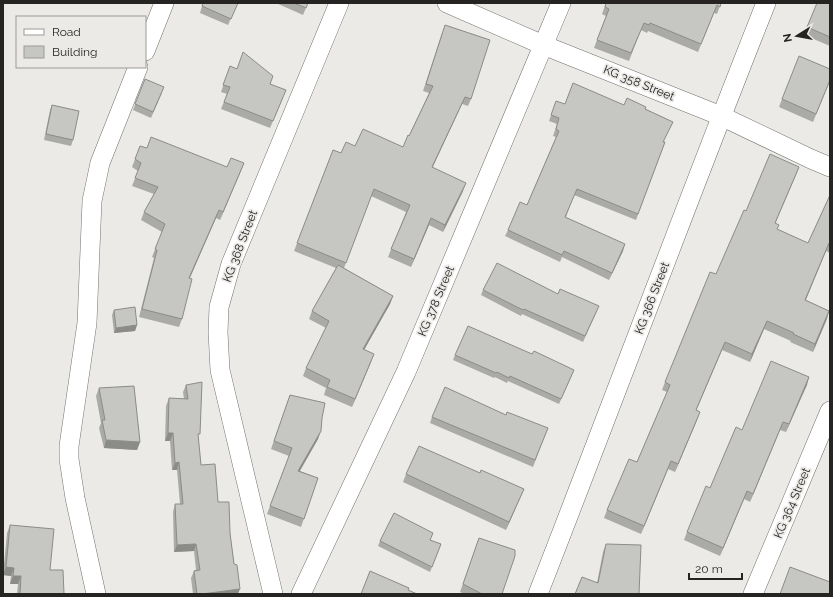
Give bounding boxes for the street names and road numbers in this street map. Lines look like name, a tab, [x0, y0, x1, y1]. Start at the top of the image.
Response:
street label: KG 358 Street	[601, 62, 677, 104]
street label: KG 368 Street	[220, 208, 260, 284]
street label: KG 366 Street	[632, 260, 672, 336]
street label: KG 378 Street	[415, 264, 457, 338]
street label: KG 364 Street	[771, 466, 813, 540]

